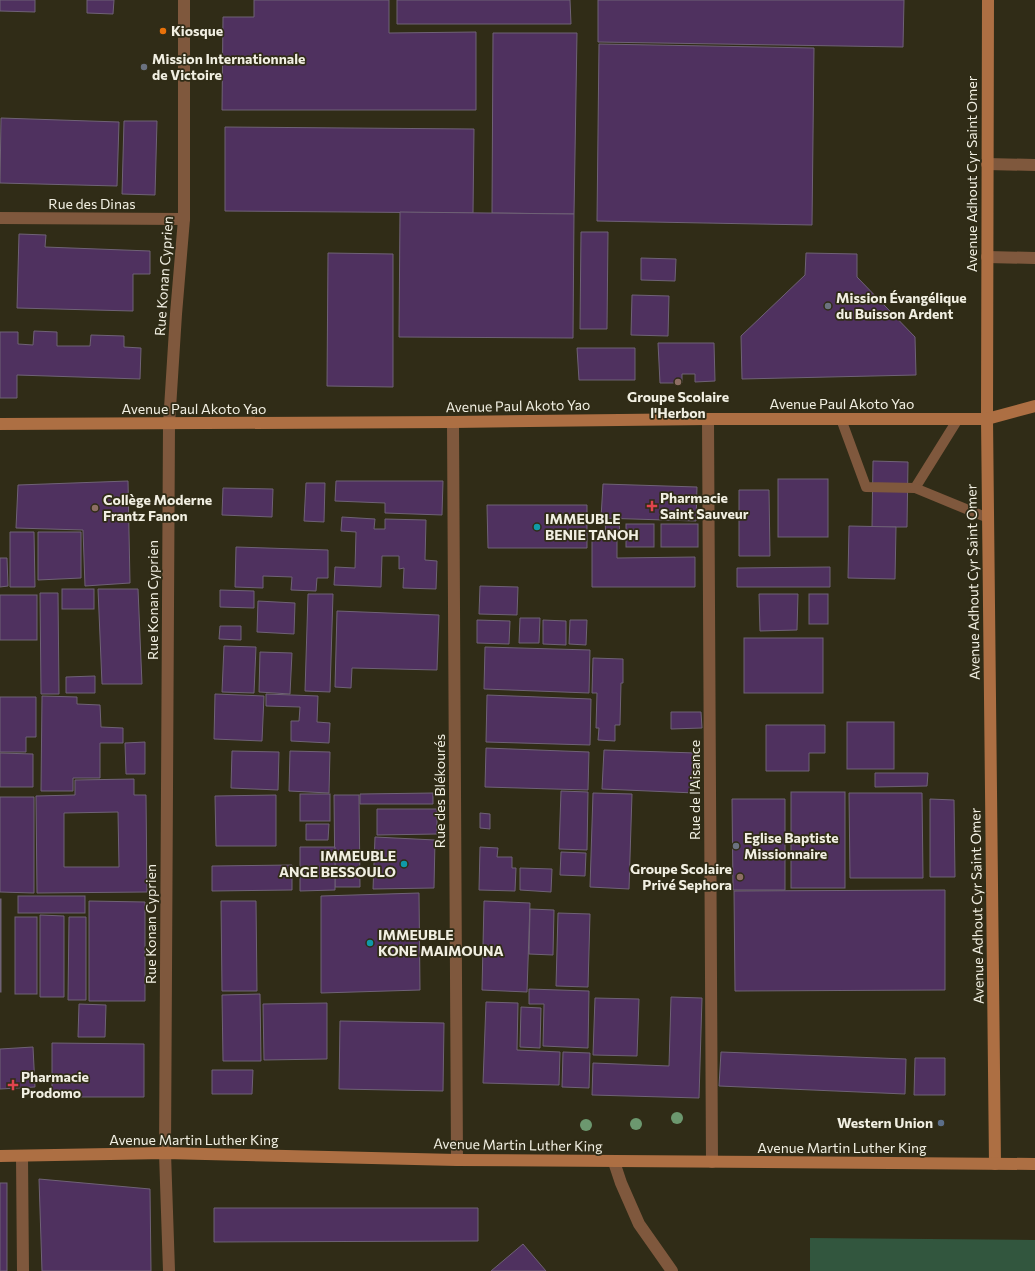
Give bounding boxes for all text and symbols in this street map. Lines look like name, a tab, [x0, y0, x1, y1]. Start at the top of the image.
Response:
place label: Kiosque	[171, 22, 223, 39]
marker: Kiosque	[158, 26, 168, 36]
place label: Mission Internationnale de Victoire	[152, 50, 305, 83]
marker: Mission Internationnale de Victoire	[139, 62, 149, 72]
street label: Avenue Adhout Cyr Saint Omer	[963, 75, 980, 272]
street label: Rue des Dinas	[48, 195, 136, 212]
street label: Rue Konan Cyprien	[151, 216, 176, 336]
place label: Mission Évangélique du Buisson Ardent	[836, 289, 967, 322]
marker: Mission Évangélique du Buisson Ardent	[823, 301, 833, 311]
marker: Groupe Scolaire l'Herbon	[673, 377, 683, 387]
place label: Groupe Scolaire l'Herbon	[627, 388, 729, 421]
street label: Avenue Paul Akoto Yao	[770, 395, 914, 412]
street label: Avenue Paul Akoto Yao	[445, 396, 591, 415]
street label: Avenue Paul Akoto Yao	[122, 400, 266, 417]
street label: Avenue Adhout Cyr Saint Omer	[962, 483, 983, 680]
place label: Pharmacie Saint Sauveur	[660, 489, 749, 522]
place label: Collège Moderne Frantz Fanon	[103, 491, 212, 524]
marker: Pharmacie Saint Sauveur	[647, 501, 657, 511]
marker: Collège Moderne Frantz Fanon	[90, 503, 100, 513]
place label: IMMEUBLE BENIE TANOH	[545, 510, 639, 543]
marker: IMMEUBLE BENIE TANOH	[532, 522, 542, 532]
street label: Rue Konan Cyprien	[144, 540, 161, 660]
street label: Rue des Blékourés	[431, 734, 448, 848]
street label: Rue de l'Aisance	[686, 740, 703, 840]
street label: Avenue Adhout Cyr Saint Omer	[966, 807, 987, 1004]
place label: Eglise Baptiste Missionnaire	[744, 829, 839, 862]
marker: Eglise Baptiste Missionnaire	[731, 841, 741, 851]
place label: IMMEUBLE ANGE BESSOULO	[279, 847, 396, 880]
marker: IMMEUBLE ANGE BESSOULO	[399, 859, 409, 869]
place label: Groupe Scolaire Privé Sephora	[630, 860, 732, 893]
street label: Rue Konan Cyprien	[142, 864, 159, 984]
marker: Groupe Scolaire Privé Sephora	[735, 872, 745, 882]
place label: IMMEUBLE KONE MAIMOUNA	[378, 926, 504, 959]
marker: IMMEUBLE KONE MAIMOUNA	[365, 938, 375, 948]
place label: Pharmacie Prodomo	[21, 1068, 89, 1101]
marker: Pharmacie Prodomo	[8, 1080, 18, 1090]
place label: Western Union	[837, 1114, 933, 1131]
marker: Western Union	[936, 1118, 946, 1128]
street label: Avenue Martin Luther King	[109, 1131, 279, 1148]
street label: Avenue Martin Luther King	[433, 1135, 603, 1154]
street label: Avenue Martin Luther King	[757, 1139, 927, 1156]

